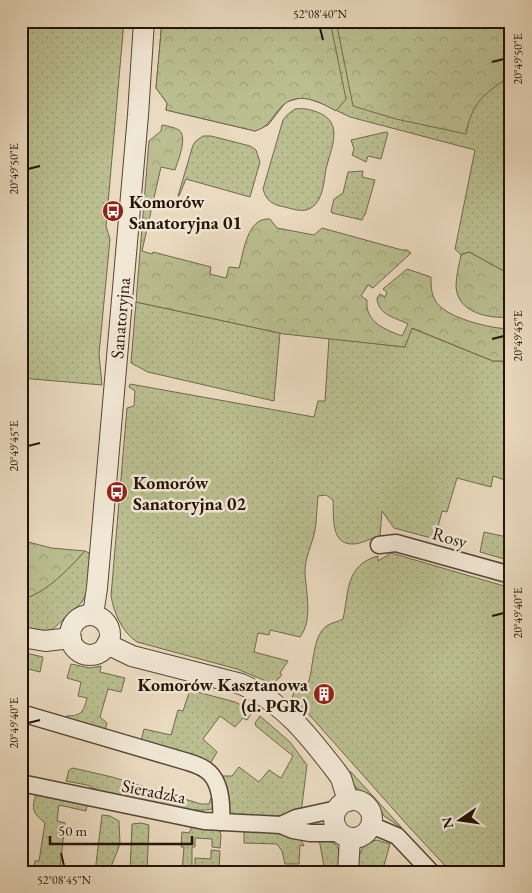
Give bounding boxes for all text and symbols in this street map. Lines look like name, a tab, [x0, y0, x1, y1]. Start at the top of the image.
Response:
text: 52°08'40"N	[293, 6, 347, 22]
text: 20°49'50"E	[510, 33, 526, 85]
text: 20°49'50"E	[6, 143, 22, 195]
place label: Komorów Sanatoryjna 01	[129, 190, 242, 234]
bus stop icon: Komorów Sanatoryjna 01	[101, 199, 125, 223]
street label: Sanatoryjna	[105, 276, 135, 360]
text: 20°49'45"E	[510, 310, 526, 362]
text: 20°49'45"E	[6, 420, 22, 472]
place label: Komorów Sanatoryjna 02	[133, 471, 246, 515]
bus stop icon: Komorów Sanatoryjna 02	[105, 480, 129, 504]
street label: Rosy	[430, 521, 470, 553]
text: 20°49'40"E	[510, 587, 526, 639]
place label: Komorów Kasztanowa (d. PGR)	[138, 673, 308, 717]
building icon: Komorów Kasztanowa (d. PGR)	[312, 682, 336, 706]
text: 20°49'40"E	[6, 697, 22, 749]
street label: Sieradzka	[120, 774, 189, 809]
north arrow	[434, 796, 484, 846]
scale bar	[50, 813, 192, 845]
text: N	[437, 815, 457, 830]
text: 50 m	[58, 821, 87, 840]
text: 52°08'45"N	[37, 872, 91, 888]

